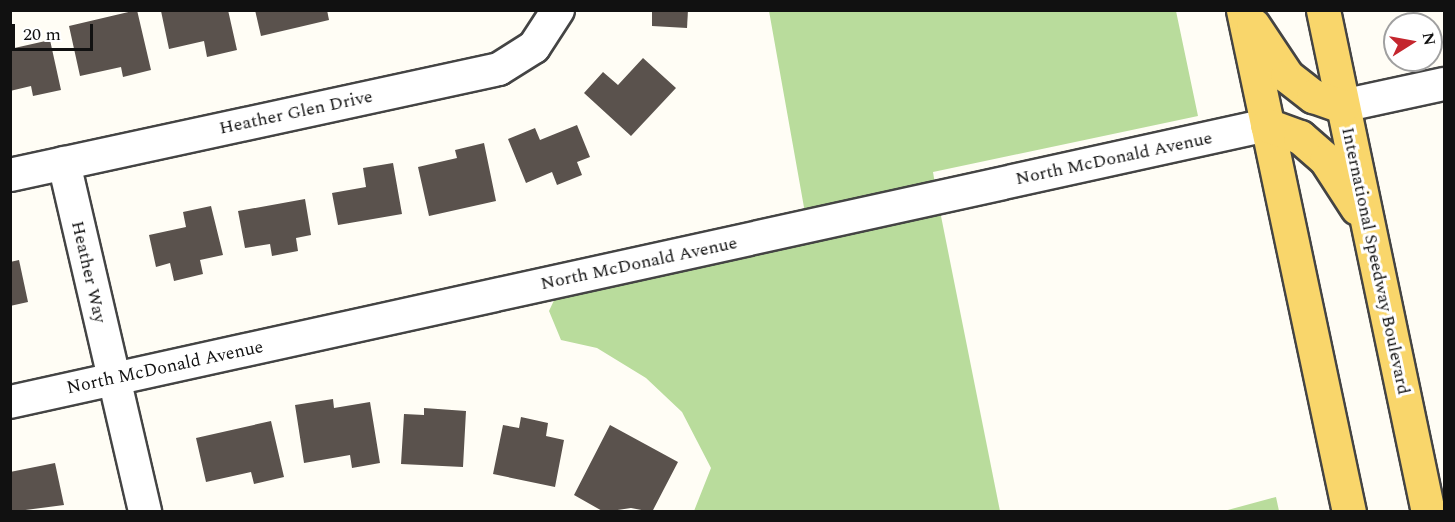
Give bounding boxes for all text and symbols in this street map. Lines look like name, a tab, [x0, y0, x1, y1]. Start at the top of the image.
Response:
scale bar	[15, 12, 96, 50]
north arrow	[1383, 12, 1443, 72]
text: 20 m	[23, 21, 61, 48]
text: N	[1416, 30, 1442, 48]
street label: Heather Glen Drive	[217, 86, 375, 140]
street label: International Speedway Boulevard	[1336, 125, 1414, 397]
street label: North McDonald Avenue	[1014, 128, 1214, 190]
street label: Heather Way	[66, 219, 110, 325]
street label: North McDonald Avenue	[539, 233, 739, 295]
street label: North McDonald Avenue	[65, 337, 265, 399]

